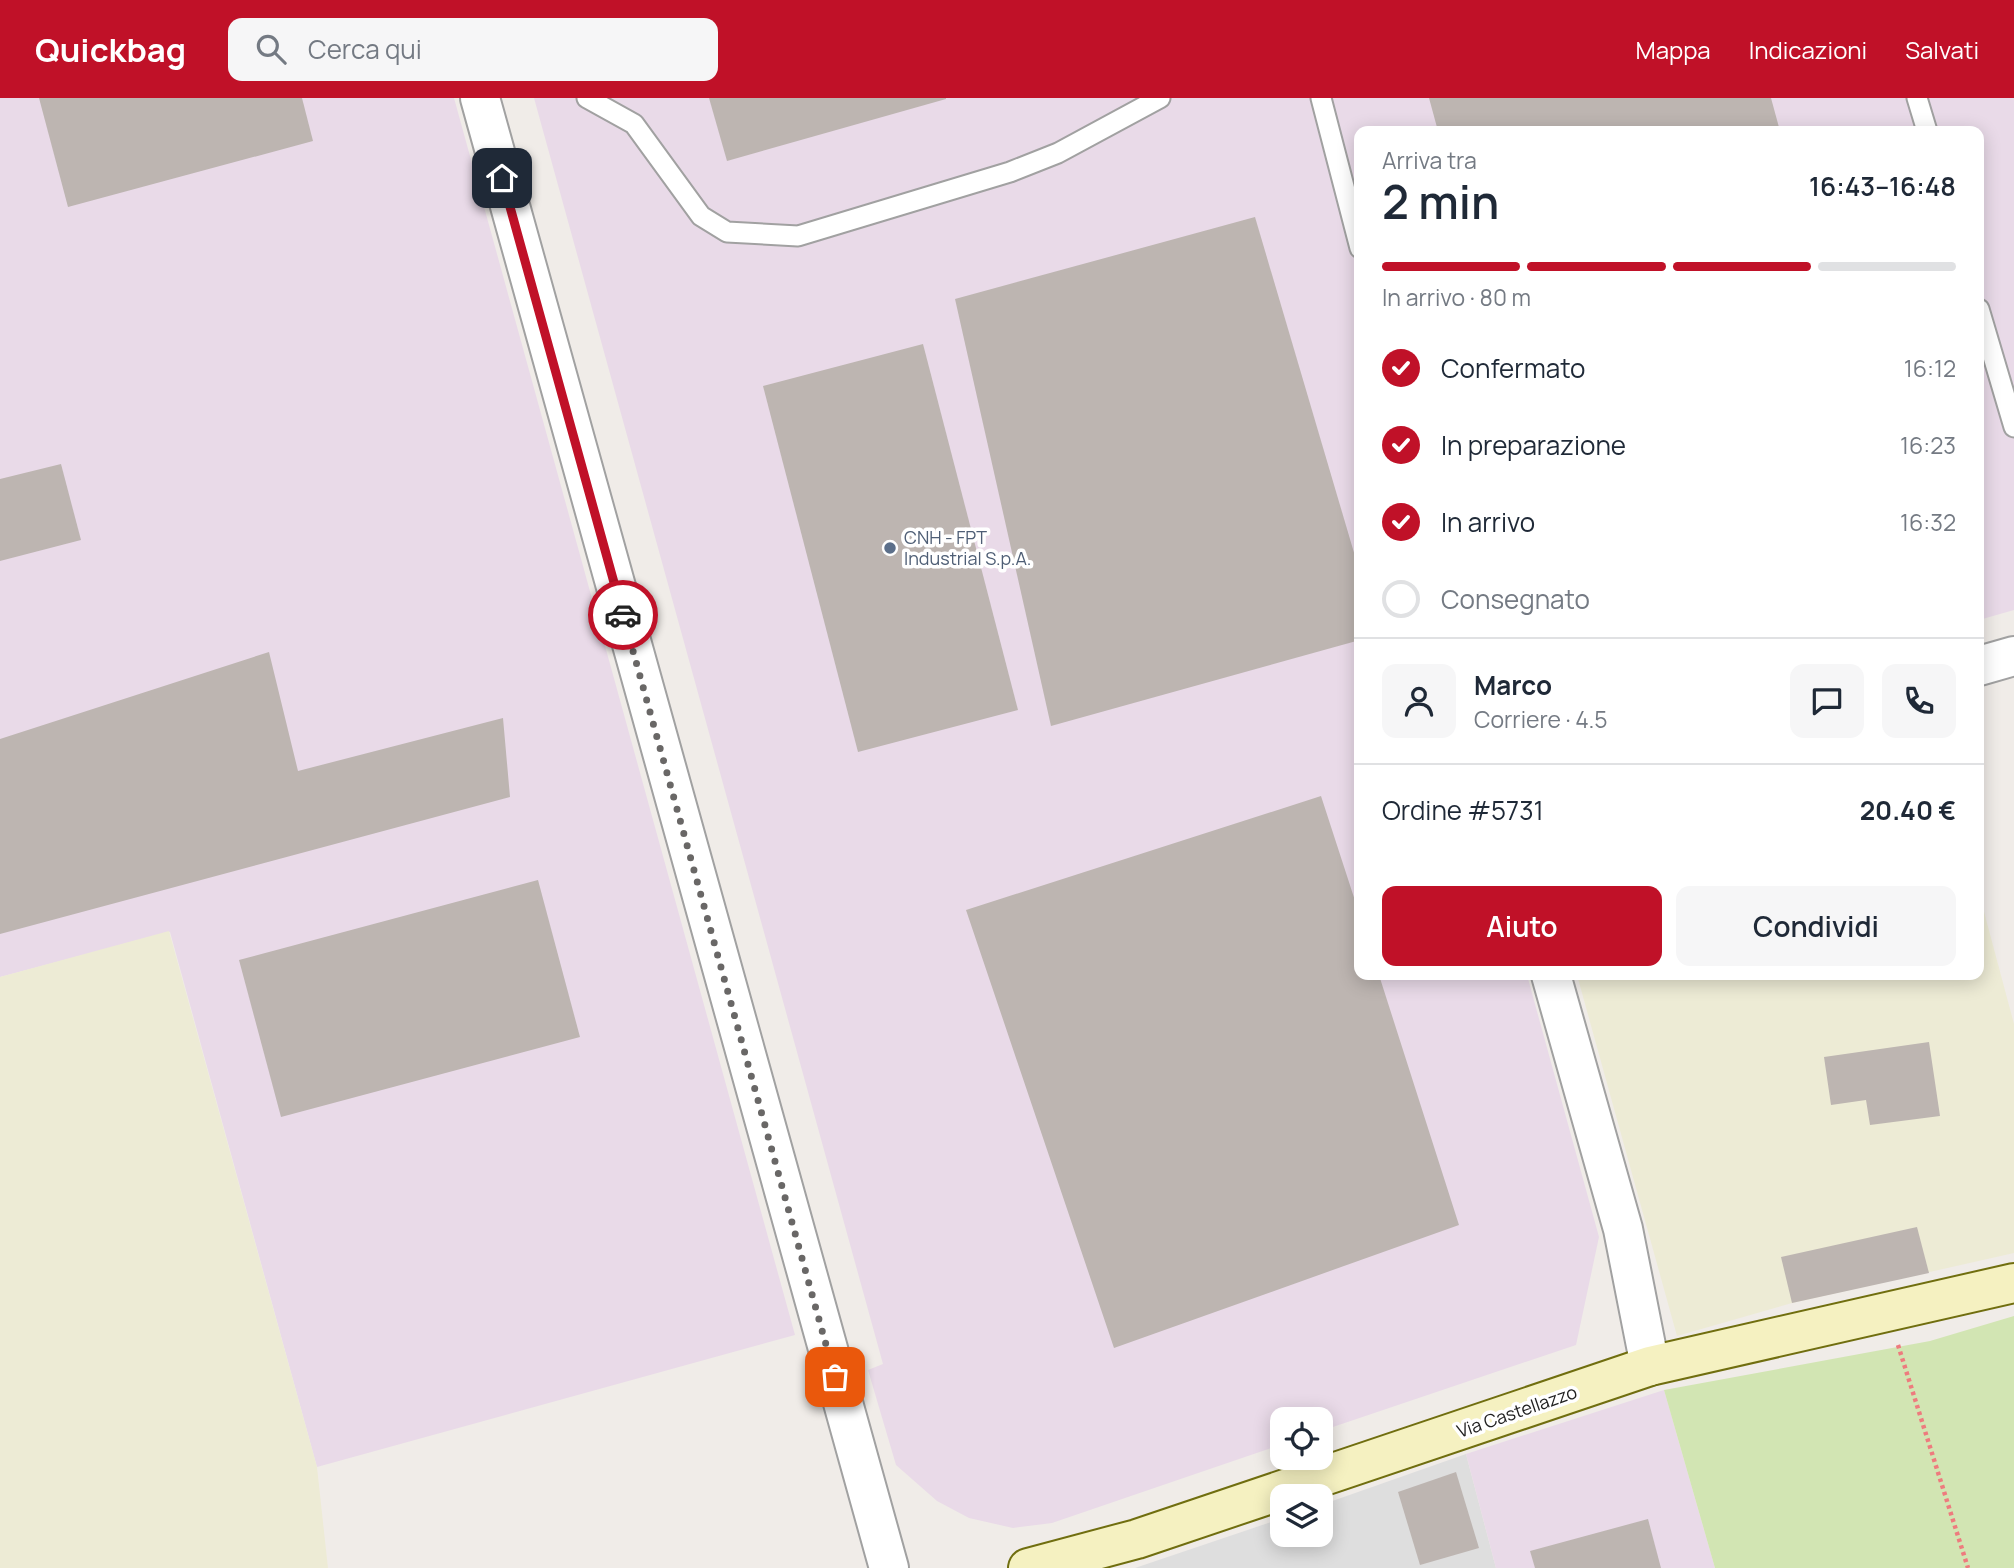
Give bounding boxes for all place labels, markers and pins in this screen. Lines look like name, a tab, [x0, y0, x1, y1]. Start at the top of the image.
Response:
pin	[472, 148, 532, 208]
place label: CNH - FPT Industrial S.p.A.	[904, 525, 1031, 570]
marker: CNH - FPT Industrial S.p.A.	[882, 540, 898, 556]
pin	[805, 1347, 865, 1407]

